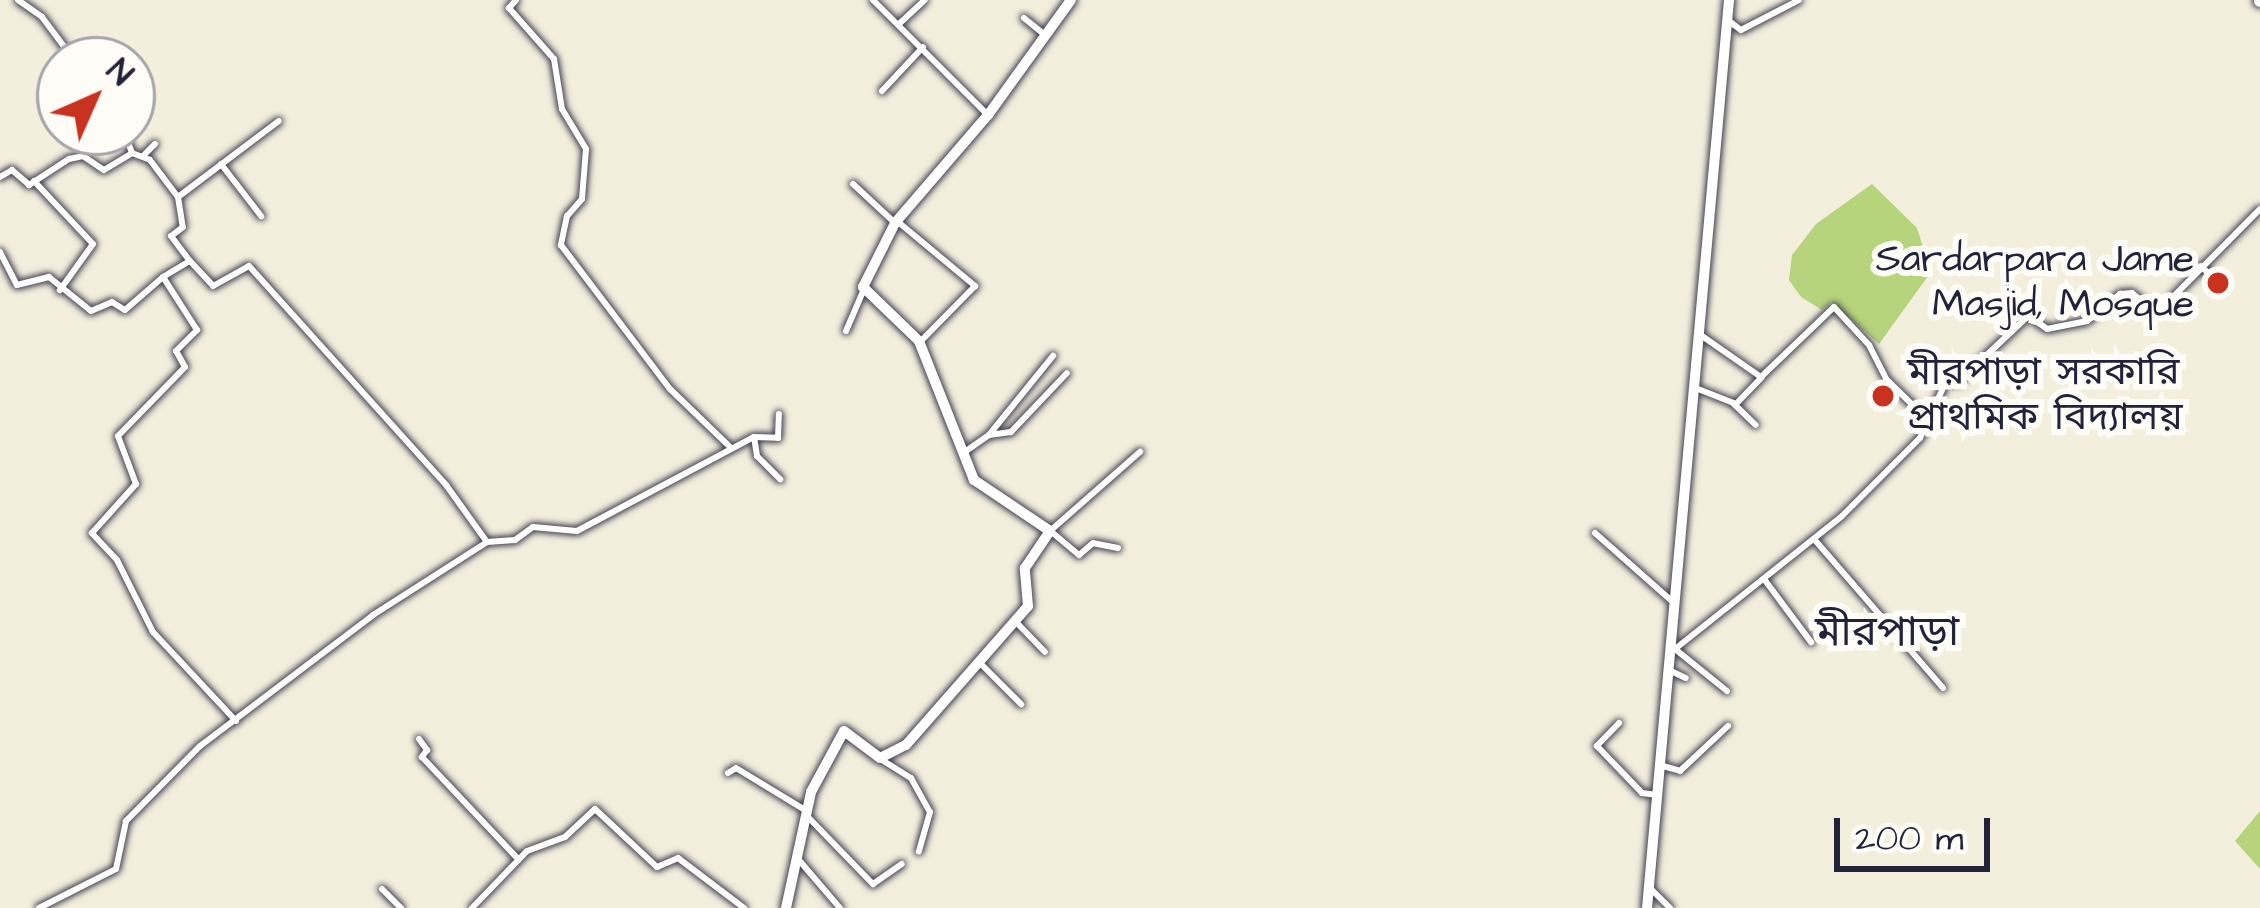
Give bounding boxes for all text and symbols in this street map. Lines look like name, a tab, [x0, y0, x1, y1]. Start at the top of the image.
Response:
north arrow	[36, 36, 156, 156]
text: N	[96, 49, 143, 96]
place label: Sardarpara Jame Masjid, Mosque	[1876, 238, 2194, 329]
marker: Sardarpara Jame Masjid, Mosque	[2205, 270, 2231, 296]
place label: মীরপাড়া সরকারি প্রাথমিক বিদ্যালয়	[1907, 351, 2183, 442]
marker: মীরপাড়া সরকারি প্রাথমিক বিদ্যালয়	[1870, 383, 1896, 409]
district label: মীরপাড়া	[1815, 608, 1959, 658]
scale bar	[1840, 794, 1996, 868]
text: 200 m	[1855, 813, 1963, 864]

